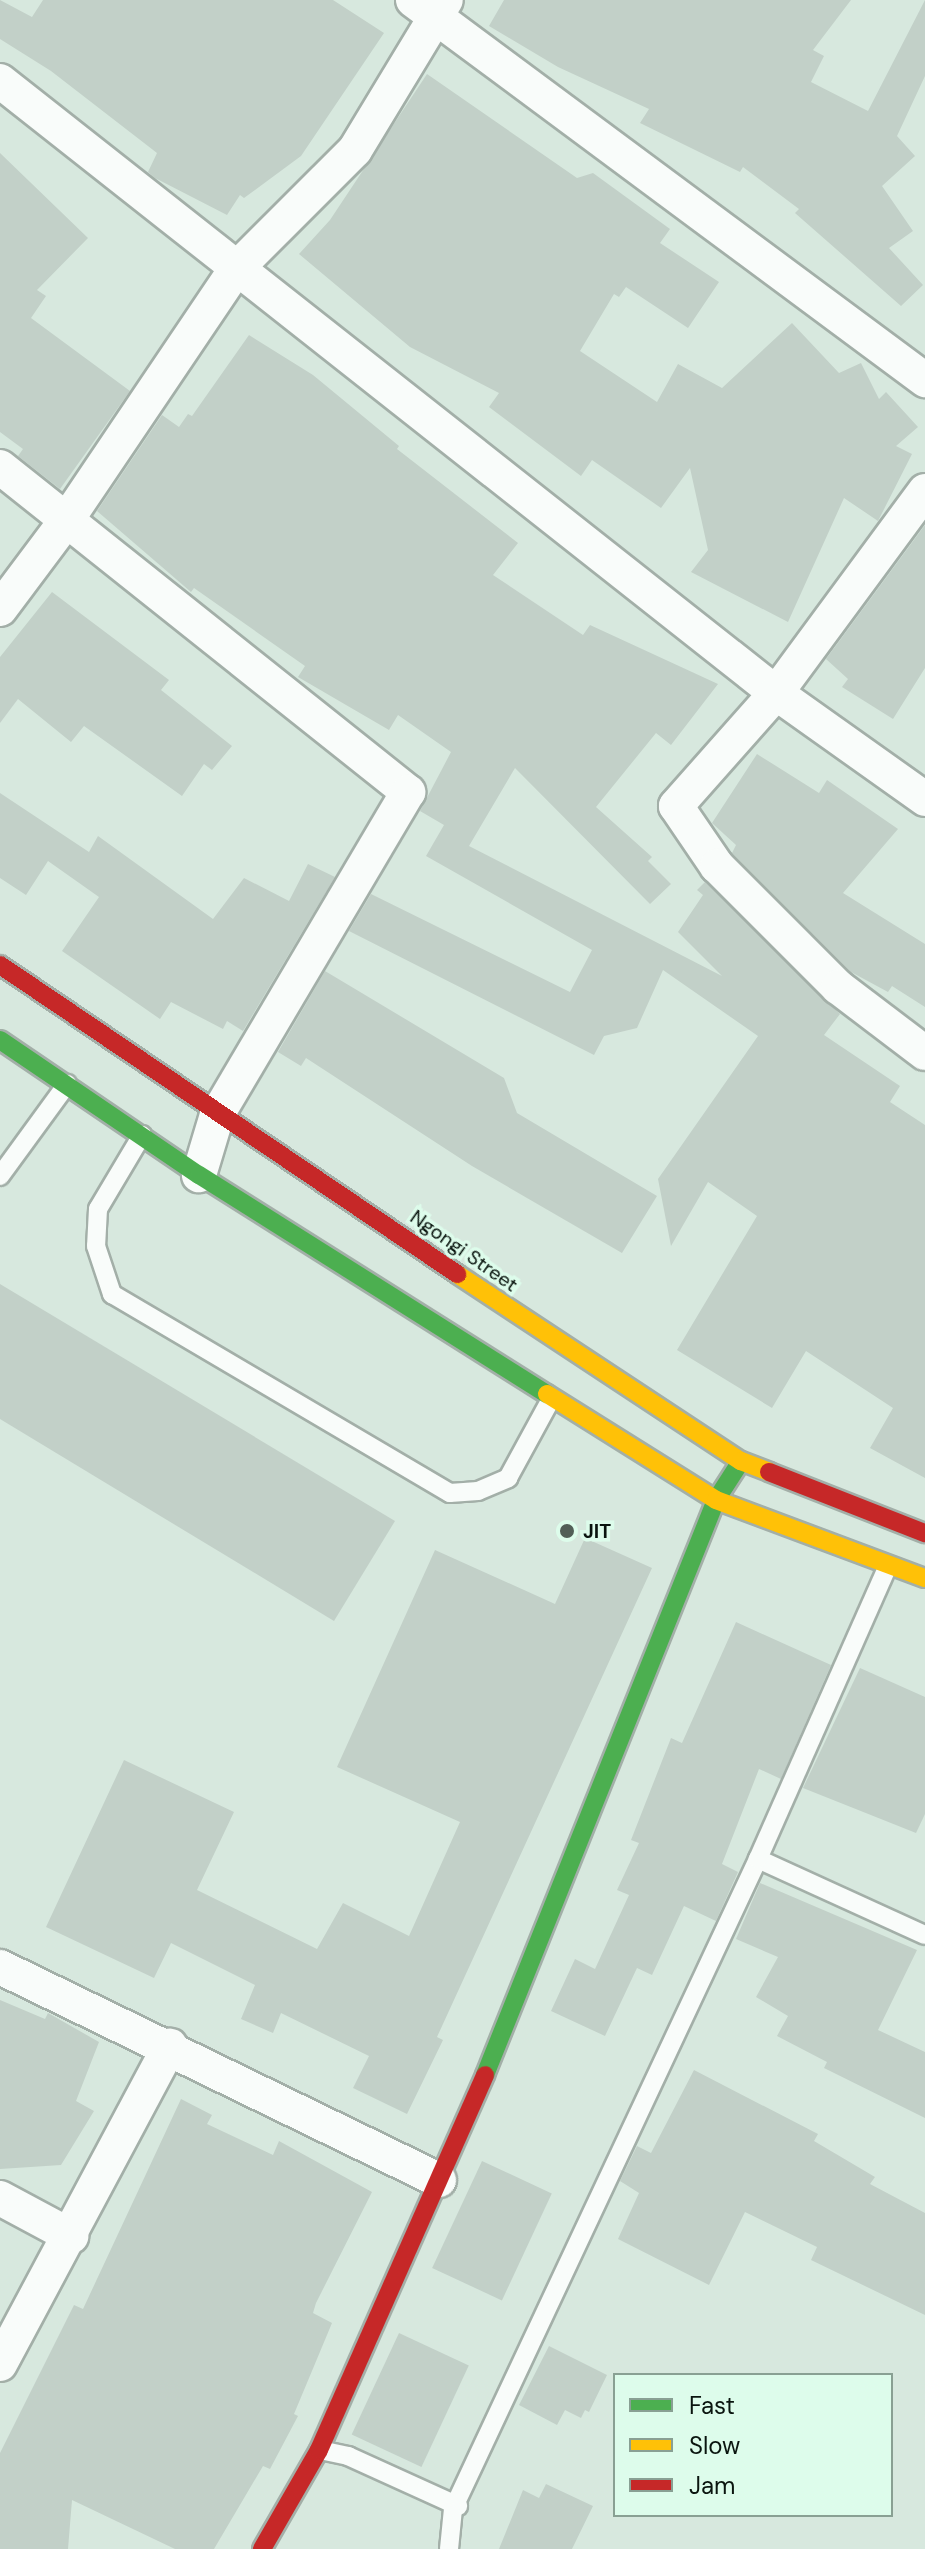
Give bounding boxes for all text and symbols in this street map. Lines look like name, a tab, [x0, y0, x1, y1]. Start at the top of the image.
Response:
street label: Ngongi Street	[406, 1205, 522, 1297]
place label: JIT	[583, 1519, 611, 1543]
marker: JIT	[558, 1522, 576, 1540]
legend	[613, 2373, 893, 2517]
text: Fast	[689, 2390, 735, 2421]
text: Slow	[689, 2430, 740, 2461]
text: Jam	[689, 2470, 735, 2501]

